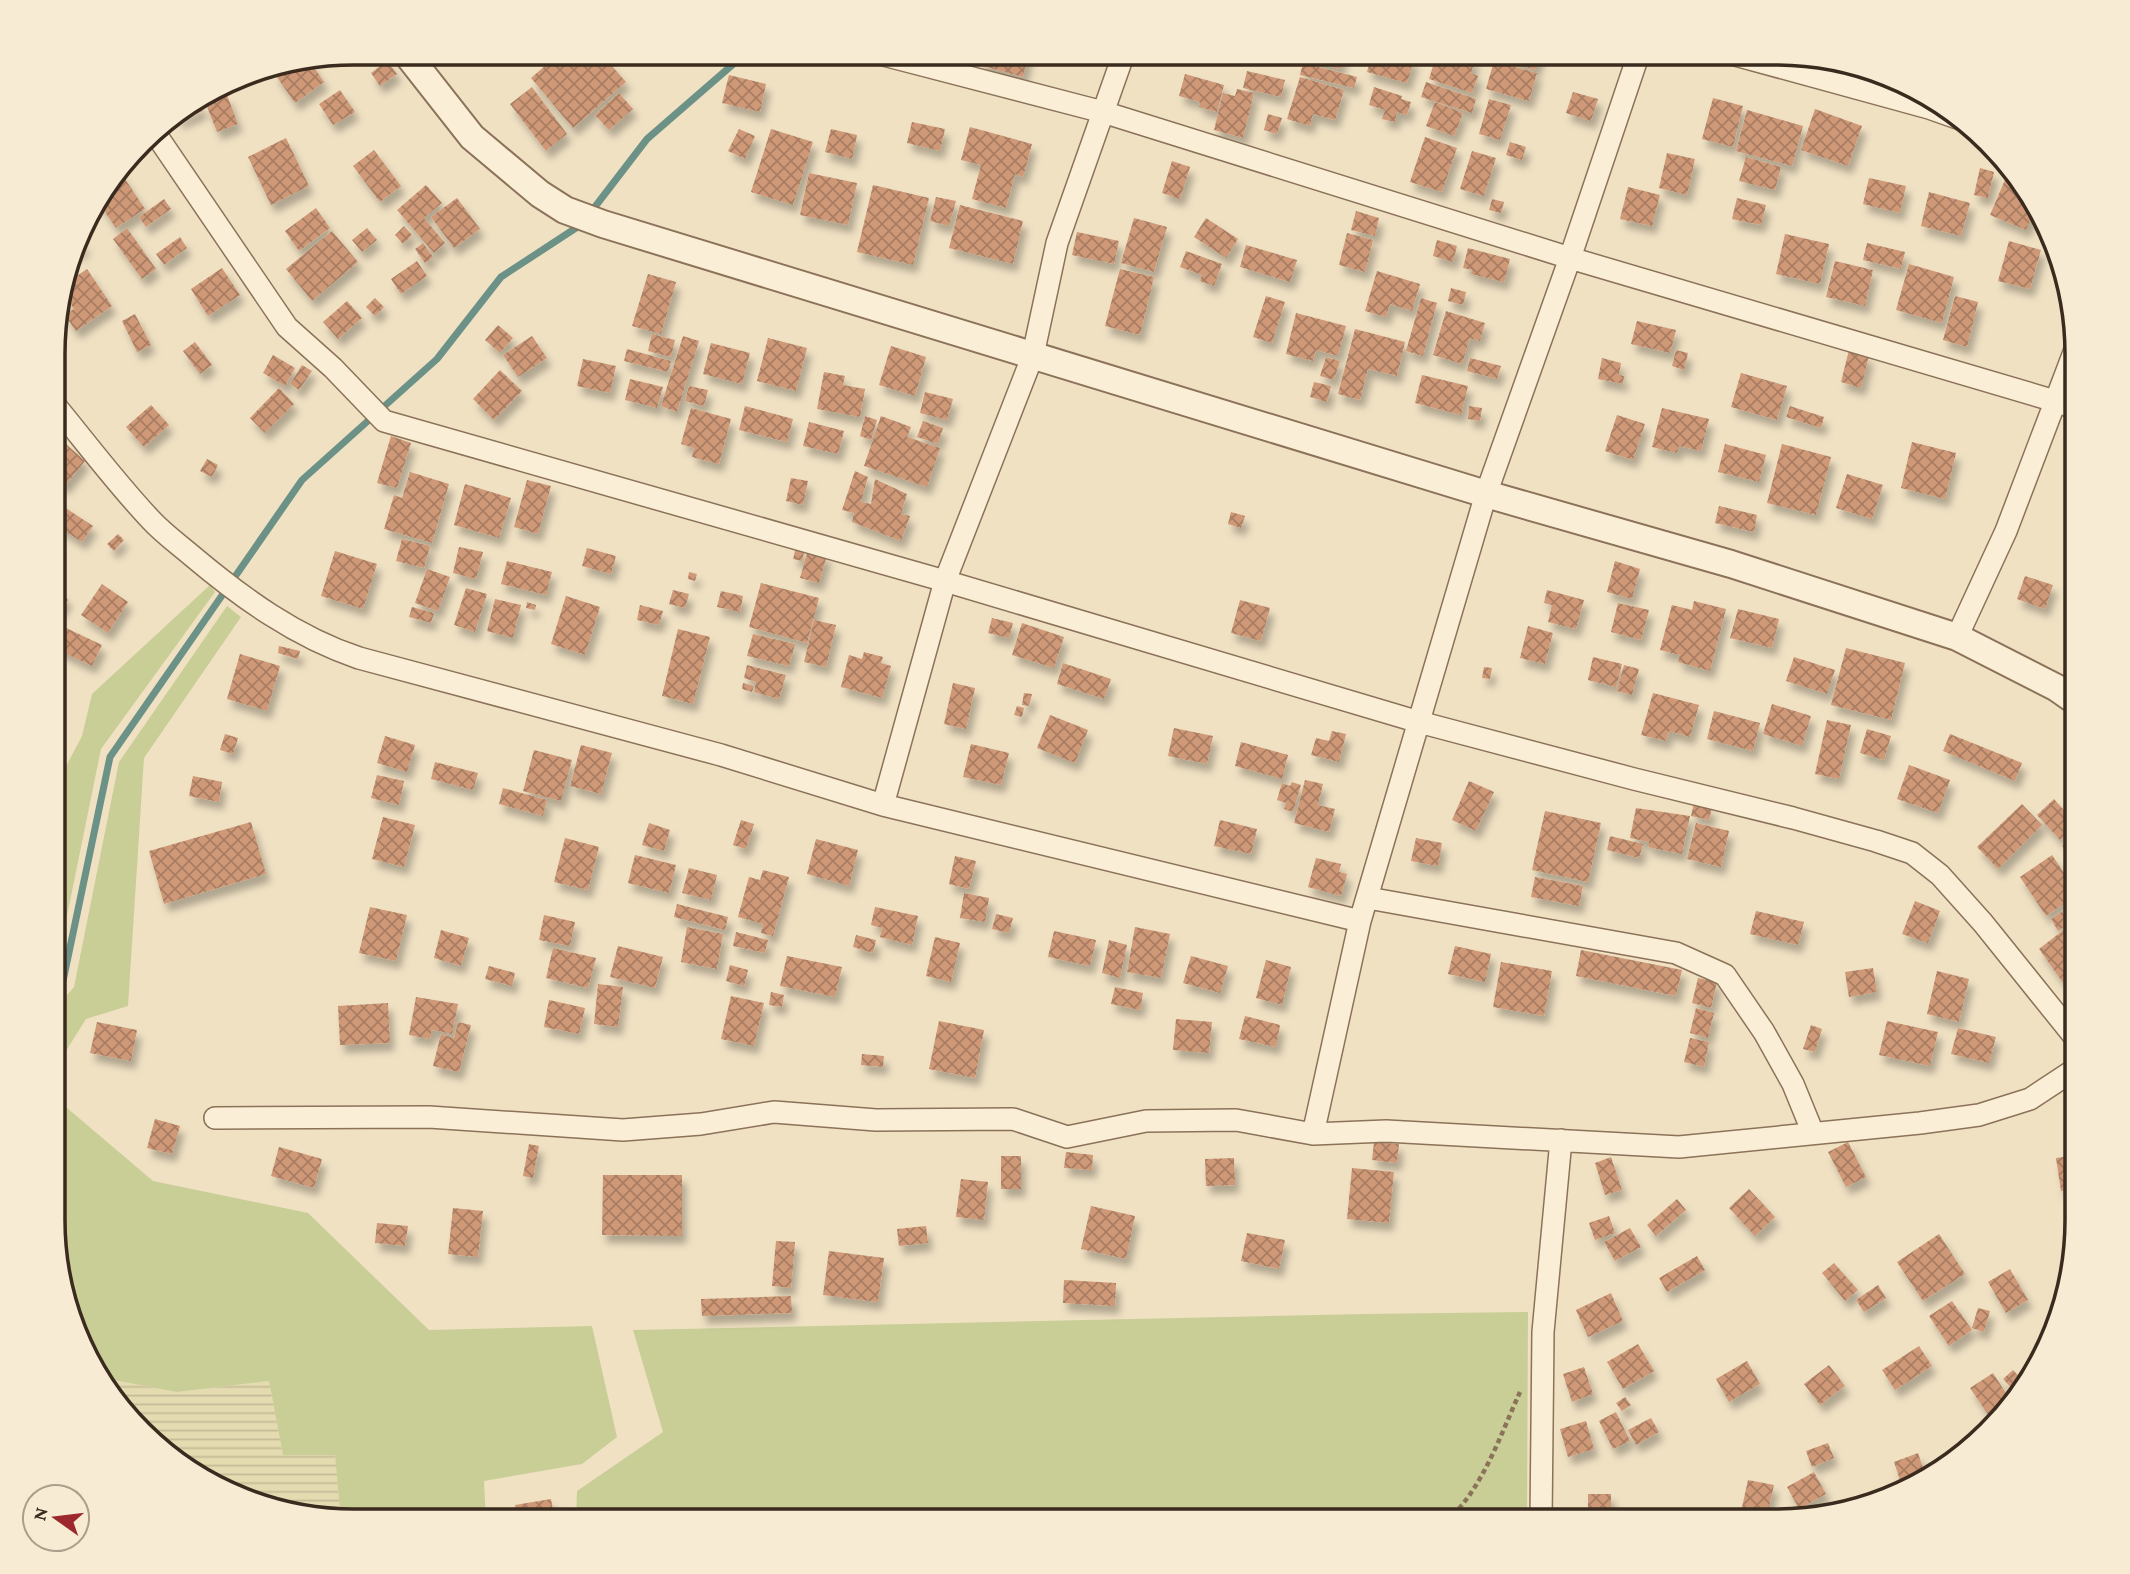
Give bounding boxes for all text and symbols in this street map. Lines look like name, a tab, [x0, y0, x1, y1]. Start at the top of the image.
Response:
north arrow	[21, 1483, 91, 1553]
text: N	[28, 1505, 52, 1523]

